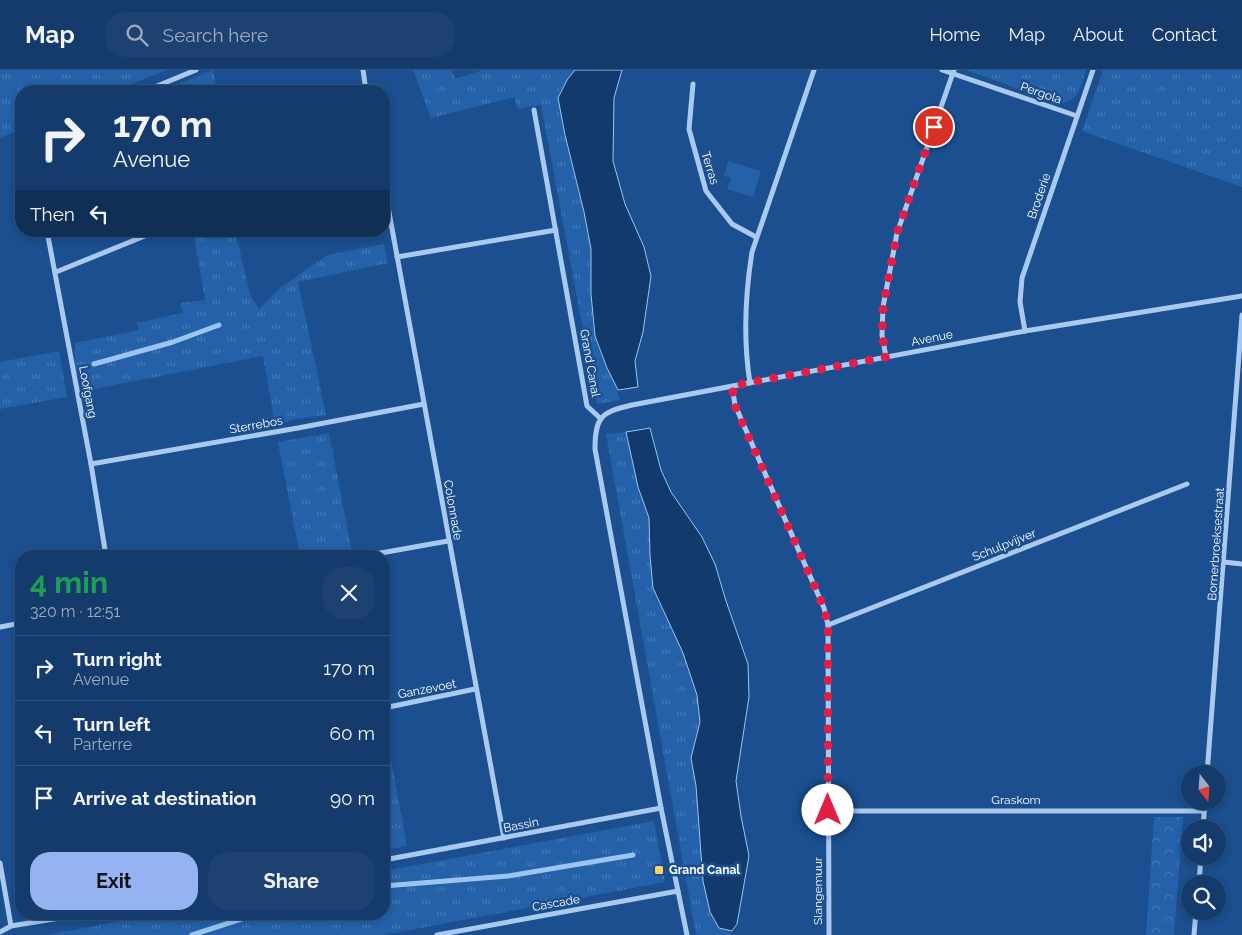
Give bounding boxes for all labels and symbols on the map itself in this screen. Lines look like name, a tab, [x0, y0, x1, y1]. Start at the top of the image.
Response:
street label: Pergola	[1018, 79, 1064, 107]
pin	[913, 106, 955, 148]
street label: Terras	[698, 150, 722, 186]
street label: Broderie	[1025, 171, 1053, 221]
street label: Avenue	[910, 327, 954, 349]
street label: Grand Canal	[577, 328, 603, 399]
street label: Loofgang	[76, 365, 100, 419]
street label: Sterrebos	[228, 413, 284, 437]
street label: Colonnade	[441, 479, 465, 541]
street label: Bornerbroeksestraat	[1205, 487, 1227, 601]
street label: Schulpvijver	[970, 526, 1039, 564]
street label: Ganzevoet	[397, 676, 457, 702]
north arrow	[1181, 765, 1226, 810]
position arrow	[801, 783, 853, 835]
street label: Graskom	[991, 793, 1041, 807]
street label: Bassin	[502, 815, 540, 835]
street label: Slangemuur	[811, 856, 825, 925]
place label: Grand Canal	[669, 863, 740, 877]
marker: Grand Canal	[653, 864, 665, 876]
street label: Cascade	[531, 892, 581, 914]

